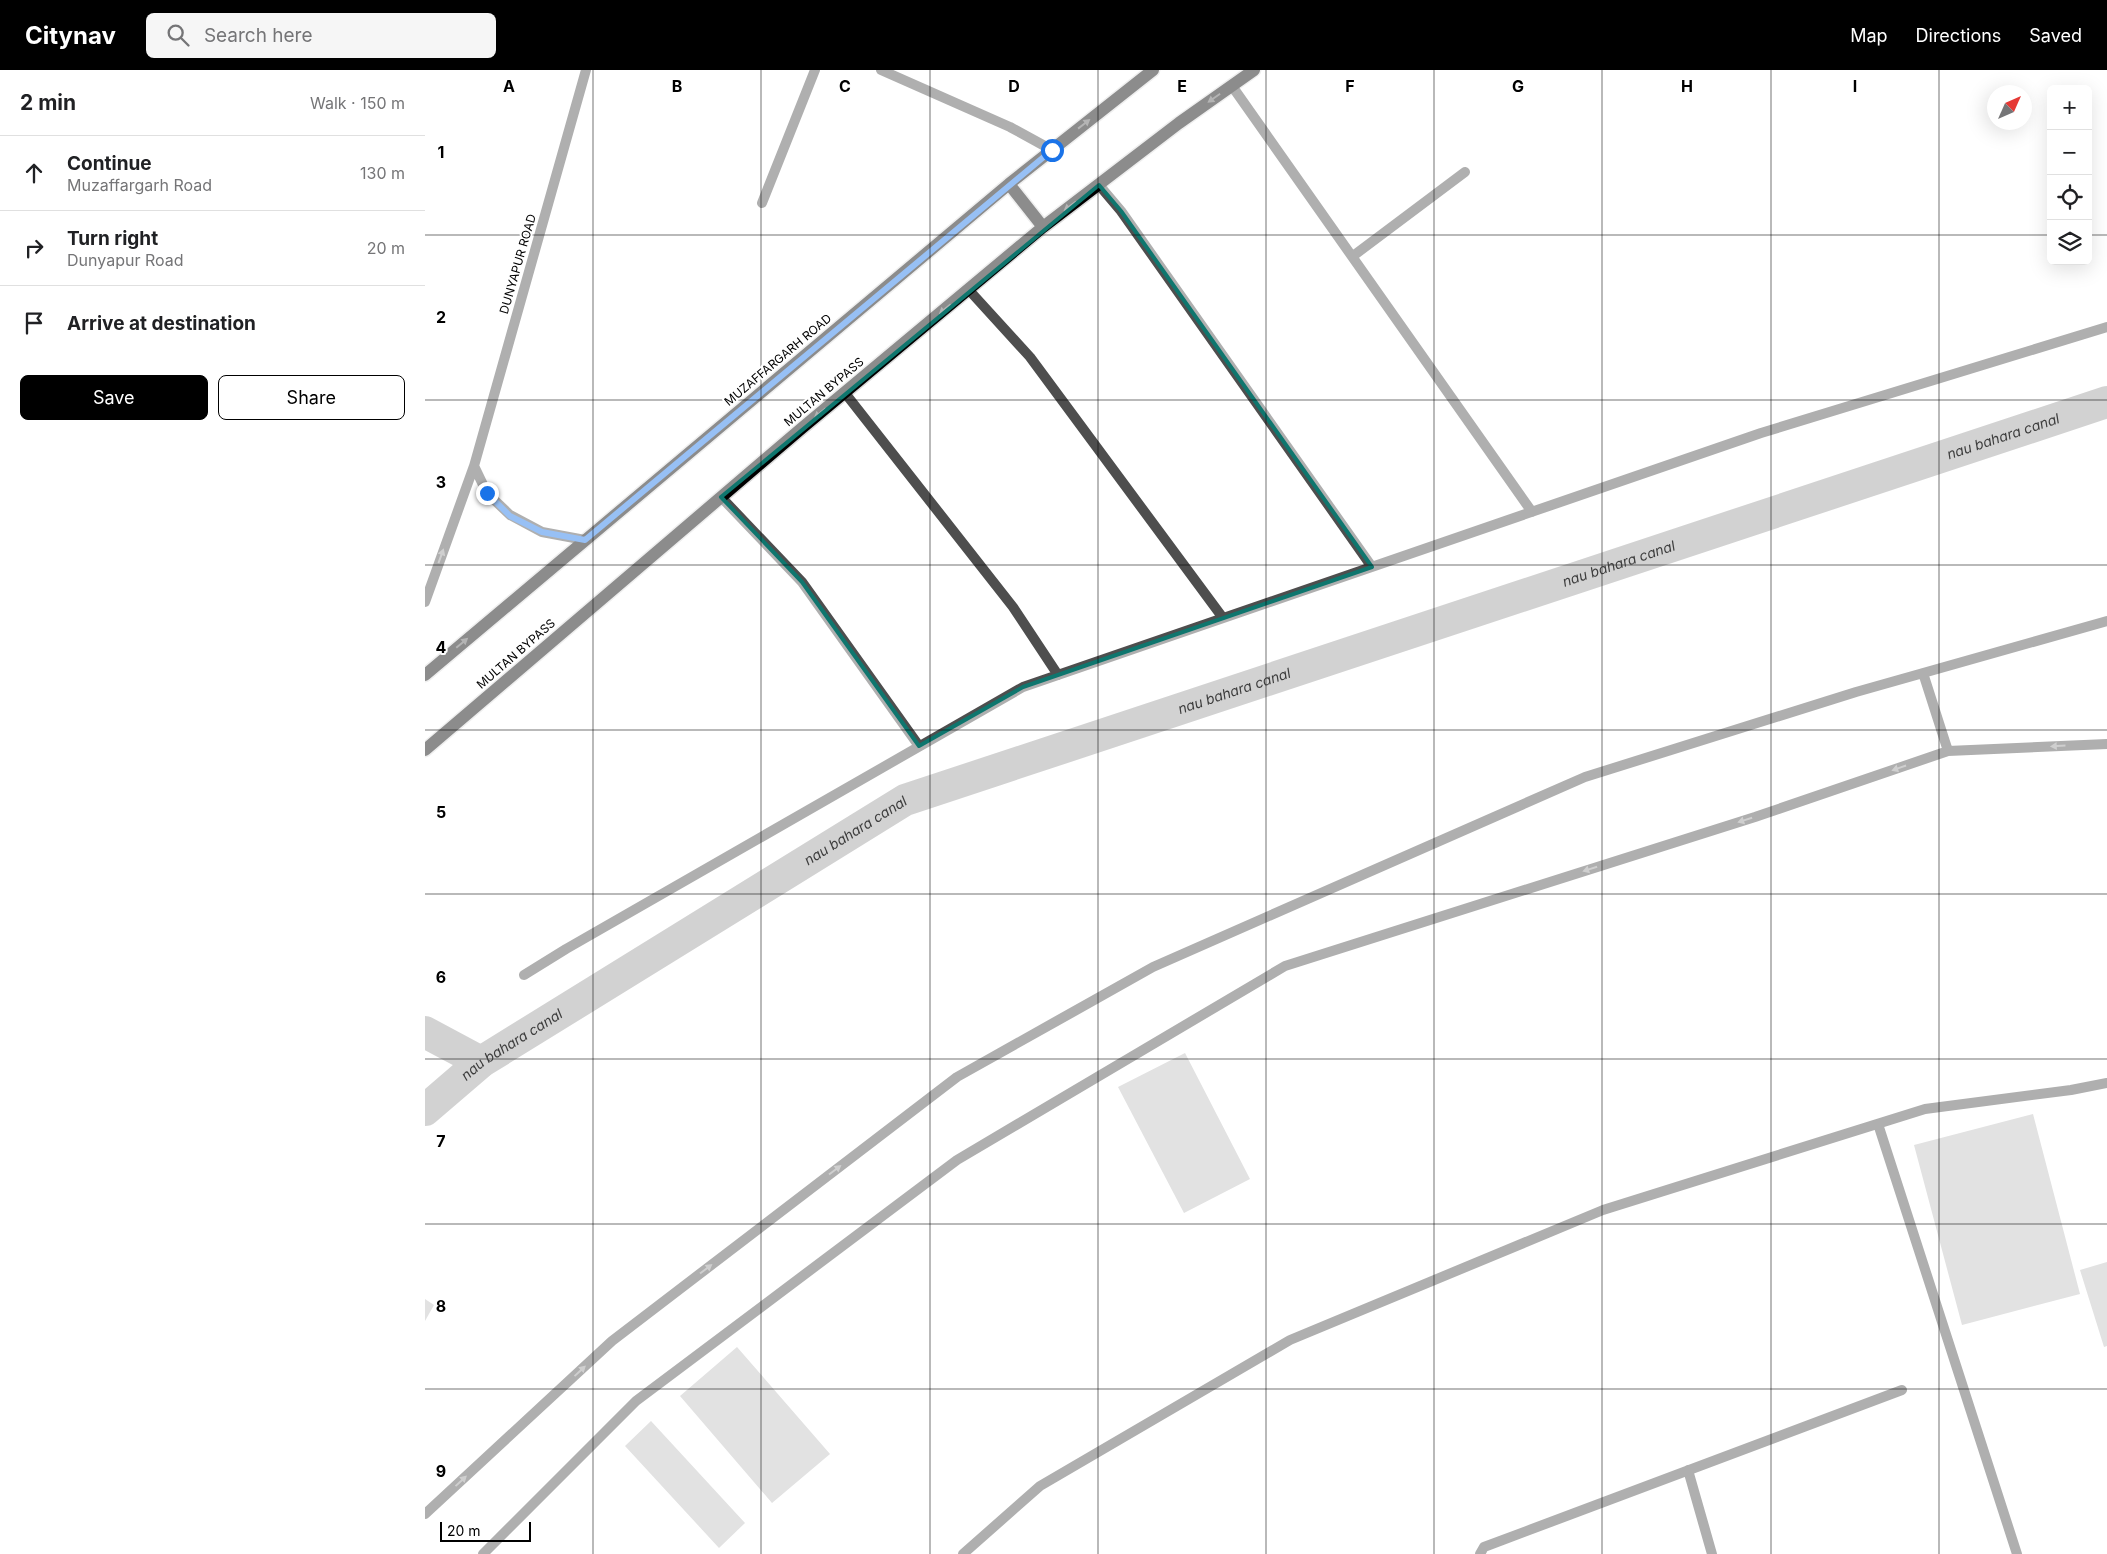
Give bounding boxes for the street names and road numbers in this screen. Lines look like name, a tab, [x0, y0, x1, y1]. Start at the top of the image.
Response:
street label: DUNYAPUR ROAD	[496, 212, 539, 316]
street label: MUZAFFARGARH ROAD	[721, 310, 834, 409]
street label: MULTAN BYPASS	[781, 354, 867, 429]
street label: MULTAN BYPASS	[473, 615, 558, 692]

